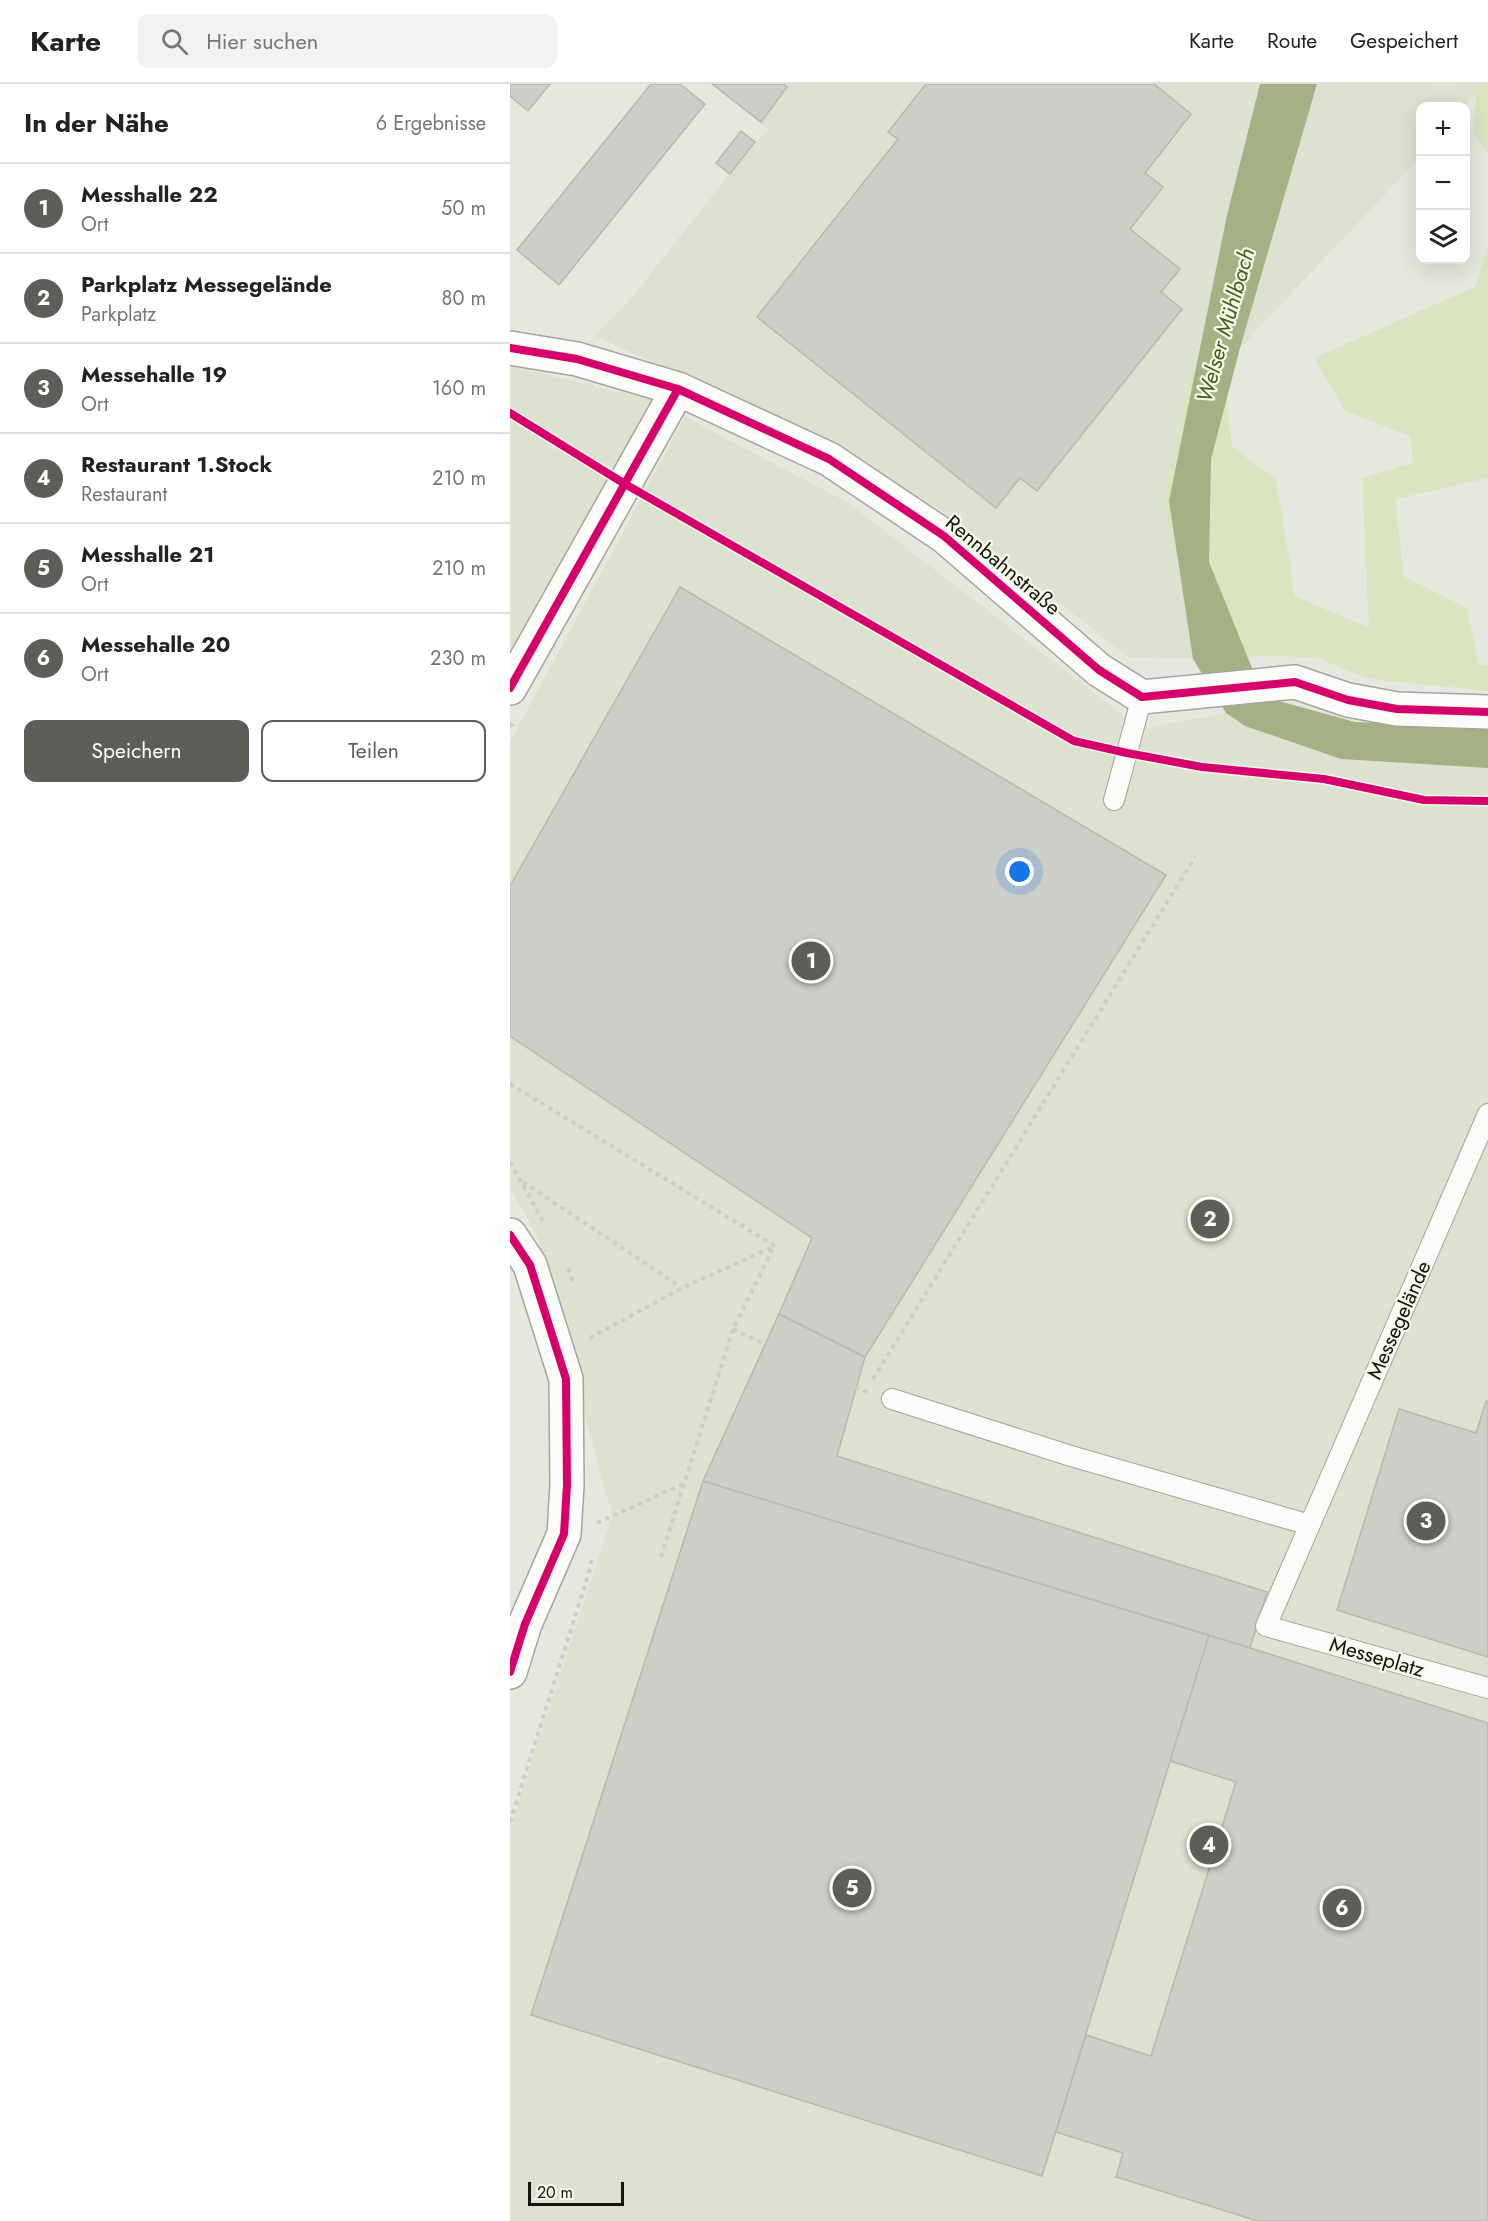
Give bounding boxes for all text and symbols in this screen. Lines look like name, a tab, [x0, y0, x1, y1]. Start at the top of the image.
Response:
search box	[137, 14, 557, 68]
text: Karte	[30, 21, 101, 62]
icon: search	[158, 25, 191, 58]
text: Hier suchen	[206, 25, 318, 57]
text: Karte	[1189, 26, 1234, 56]
text: Route	[1267, 26, 1317, 56]
text: Gespeichert	[1350, 26, 1458, 56]
map controls	[1416, 102, 1470, 264]
button: +	[1416, 102, 1470, 156]
text: In der Nähe	[24, 104, 169, 142]
text: 6 Ergebnisse	[376, 109, 486, 138]
button: −	[1416, 156, 1470, 210]
text: Messhalle 22	[81, 178, 218, 210]
text: 1	[38, 194, 49, 223]
text: 50 m	[441, 194, 486, 223]
text: Ort	[81, 210, 108, 239]
button: layers	[1416, 210, 1470, 264]
water label: Welser Mühlbach	[1188, 244, 1262, 406]
text: Parkplatz Messegelände	[81, 268, 332, 300]
text: 2	[37, 284, 50, 313]
text: 80 m	[441, 284, 486, 313]
text: Parkplatz	[81, 300, 156, 329]
text: Messehalle 19	[81, 358, 227, 390]
text: 3	[37, 374, 50, 403]
text: 160 m	[432, 374, 486, 403]
text: Ort	[81, 390, 108, 419]
text: Restaurant 1.Stock	[81, 448, 272, 480]
text: 4	[37, 464, 50, 493]
text: 210 m	[432, 464, 486, 493]
text: Restaurant	[81, 480, 167, 509]
street label: Rennbahnstraße	[939, 508, 1067, 622]
text: Messhalle 21	[81, 538, 214, 570]
text: 5	[37, 554, 50, 583]
text: 210 m	[432, 554, 486, 583]
text: Ort	[81, 570, 108, 599]
text: Messehalle 20	[81, 628, 230, 660]
text: 6	[37, 644, 50, 673]
text: 230 m	[430, 644, 486, 673]
text: Ort	[81, 660, 108, 689]
button: Speichern	[24, 720, 249, 782]
button: Teilen	[261, 720, 486, 782]
your location	[1005, 857, 1034, 886]
pin: 1	[792, 938, 830, 984]
pin: 2	[1190, 1196, 1230, 1242]
street label: Messegelände	[1359, 1256, 1439, 1384]
pin: 3	[1406, 1498, 1446, 1544]
street label: Messeplatz	[1326, 1629, 1428, 1685]
pin: 4	[1190, 1822, 1228, 1868]
pin: 5	[832, 1866, 872, 1910]
pin: 6	[1322, 1886, 1362, 1930]
scale bar	[528, 2179, 624, 2206]
text: 20 m	[537, 2181, 573, 2204]

